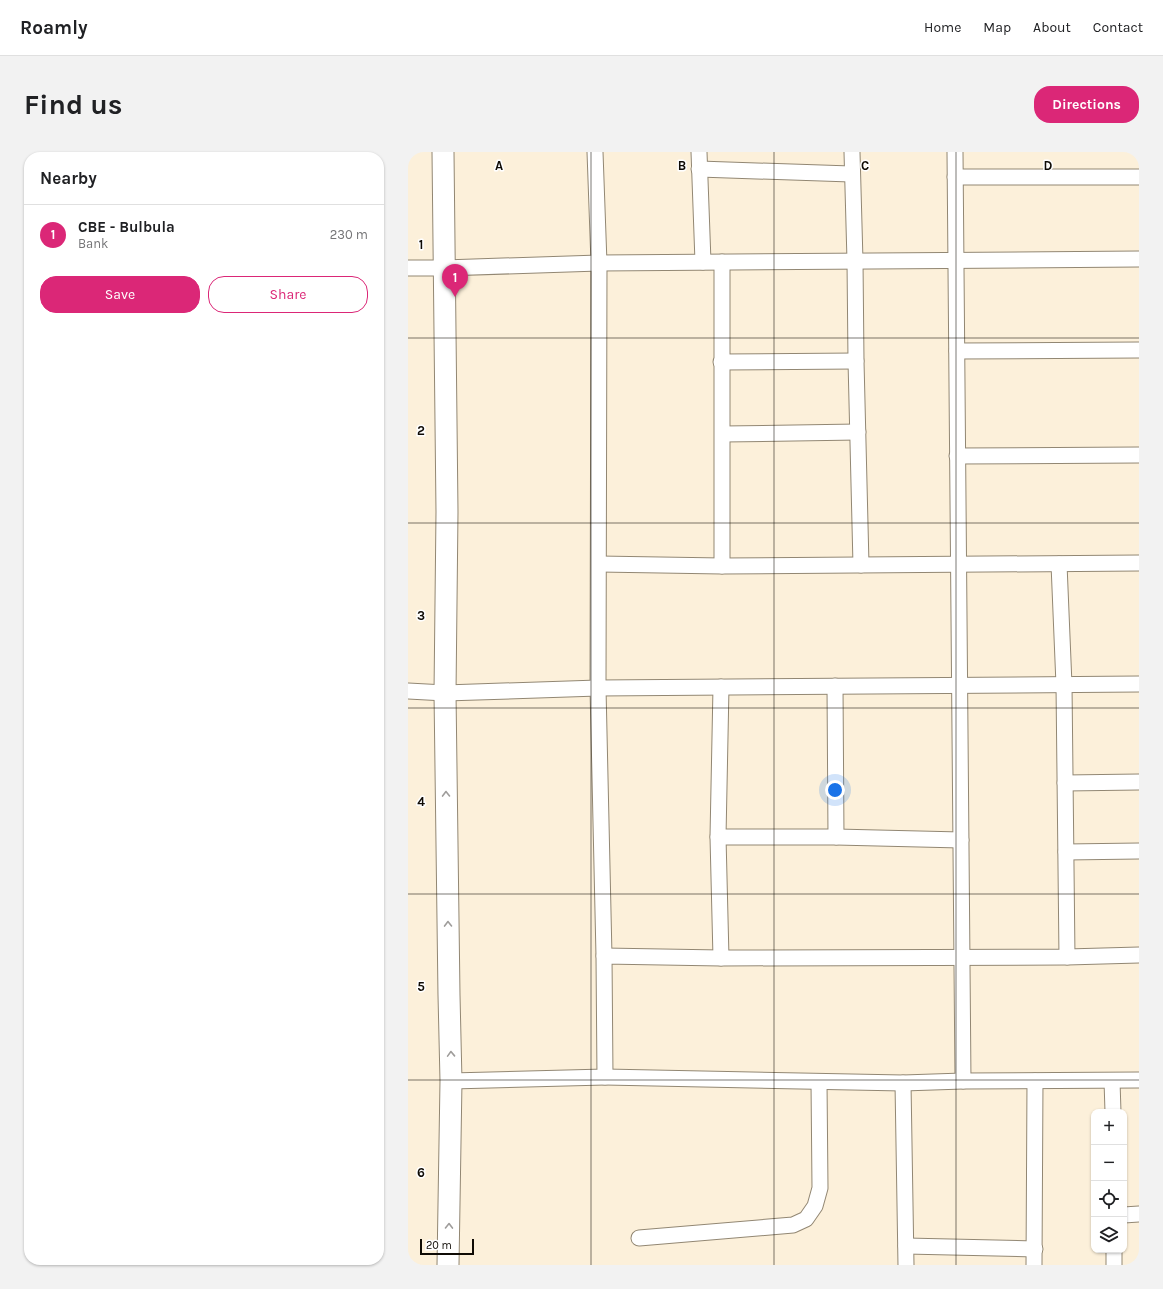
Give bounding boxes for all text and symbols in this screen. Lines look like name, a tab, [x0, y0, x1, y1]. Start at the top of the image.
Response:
text: Roamly	[20, 17, 87, 39]
text: Home	[924, 19, 961, 36]
text: Map	[983, 19, 1011, 36]
text: About	[1033, 19, 1071, 36]
text: Contact	[1093, 19, 1143, 36]
button: Directions	[1034, 86, 1139, 123]
text: Find us	[24, 88, 123, 121]
text: A	[495, 158, 503, 173]
text: B	[678, 158, 686, 173]
text: C	[861, 158, 869, 173]
text: D	[1044, 158, 1053, 173]
text: Nearby	[40, 168, 97, 188]
text: CBE - Bulbula	[78, 218, 175, 236]
text: 1	[51, 227, 55, 242]
text: 230 m	[330, 227, 368, 242]
text: Bank	[78, 236, 108, 251]
text: 1	[419, 237, 423, 252]
pin: 1	[442, 264, 468, 297]
button: Save	[40, 276, 200, 313]
button: Share	[208, 276, 368, 313]
text: 2	[417, 423, 425, 438]
text: 3	[417, 608, 425, 623]
your location	[825, 780, 845, 800]
one-way arrow	[442, 791, 450, 797]
text: 4	[417, 794, 425, 809]
one-way arrow	[444, 921, 452, 927]
text: 5	[417, 979, 425, 994]
one-way arrow	[446, 1051, 455, 1057]
map controls	[1091, 1109, 1127, 1253]
button: +	[1091, 1109, 1127, 1145]
button: −	[1091, 1145, 1127, 1181]
text: 6	[417, 1165, 425, 1180]
button: locate	[1091, 1181, 1127, 1217]
button: layers	[1091, 1217, 1127, 1253]
one-way arrow	[445, 1223, 453, 1229]
scale bar	[420, 1237, 474, 1256]
text: 20 m	[426, 1239, 452, 1252]

